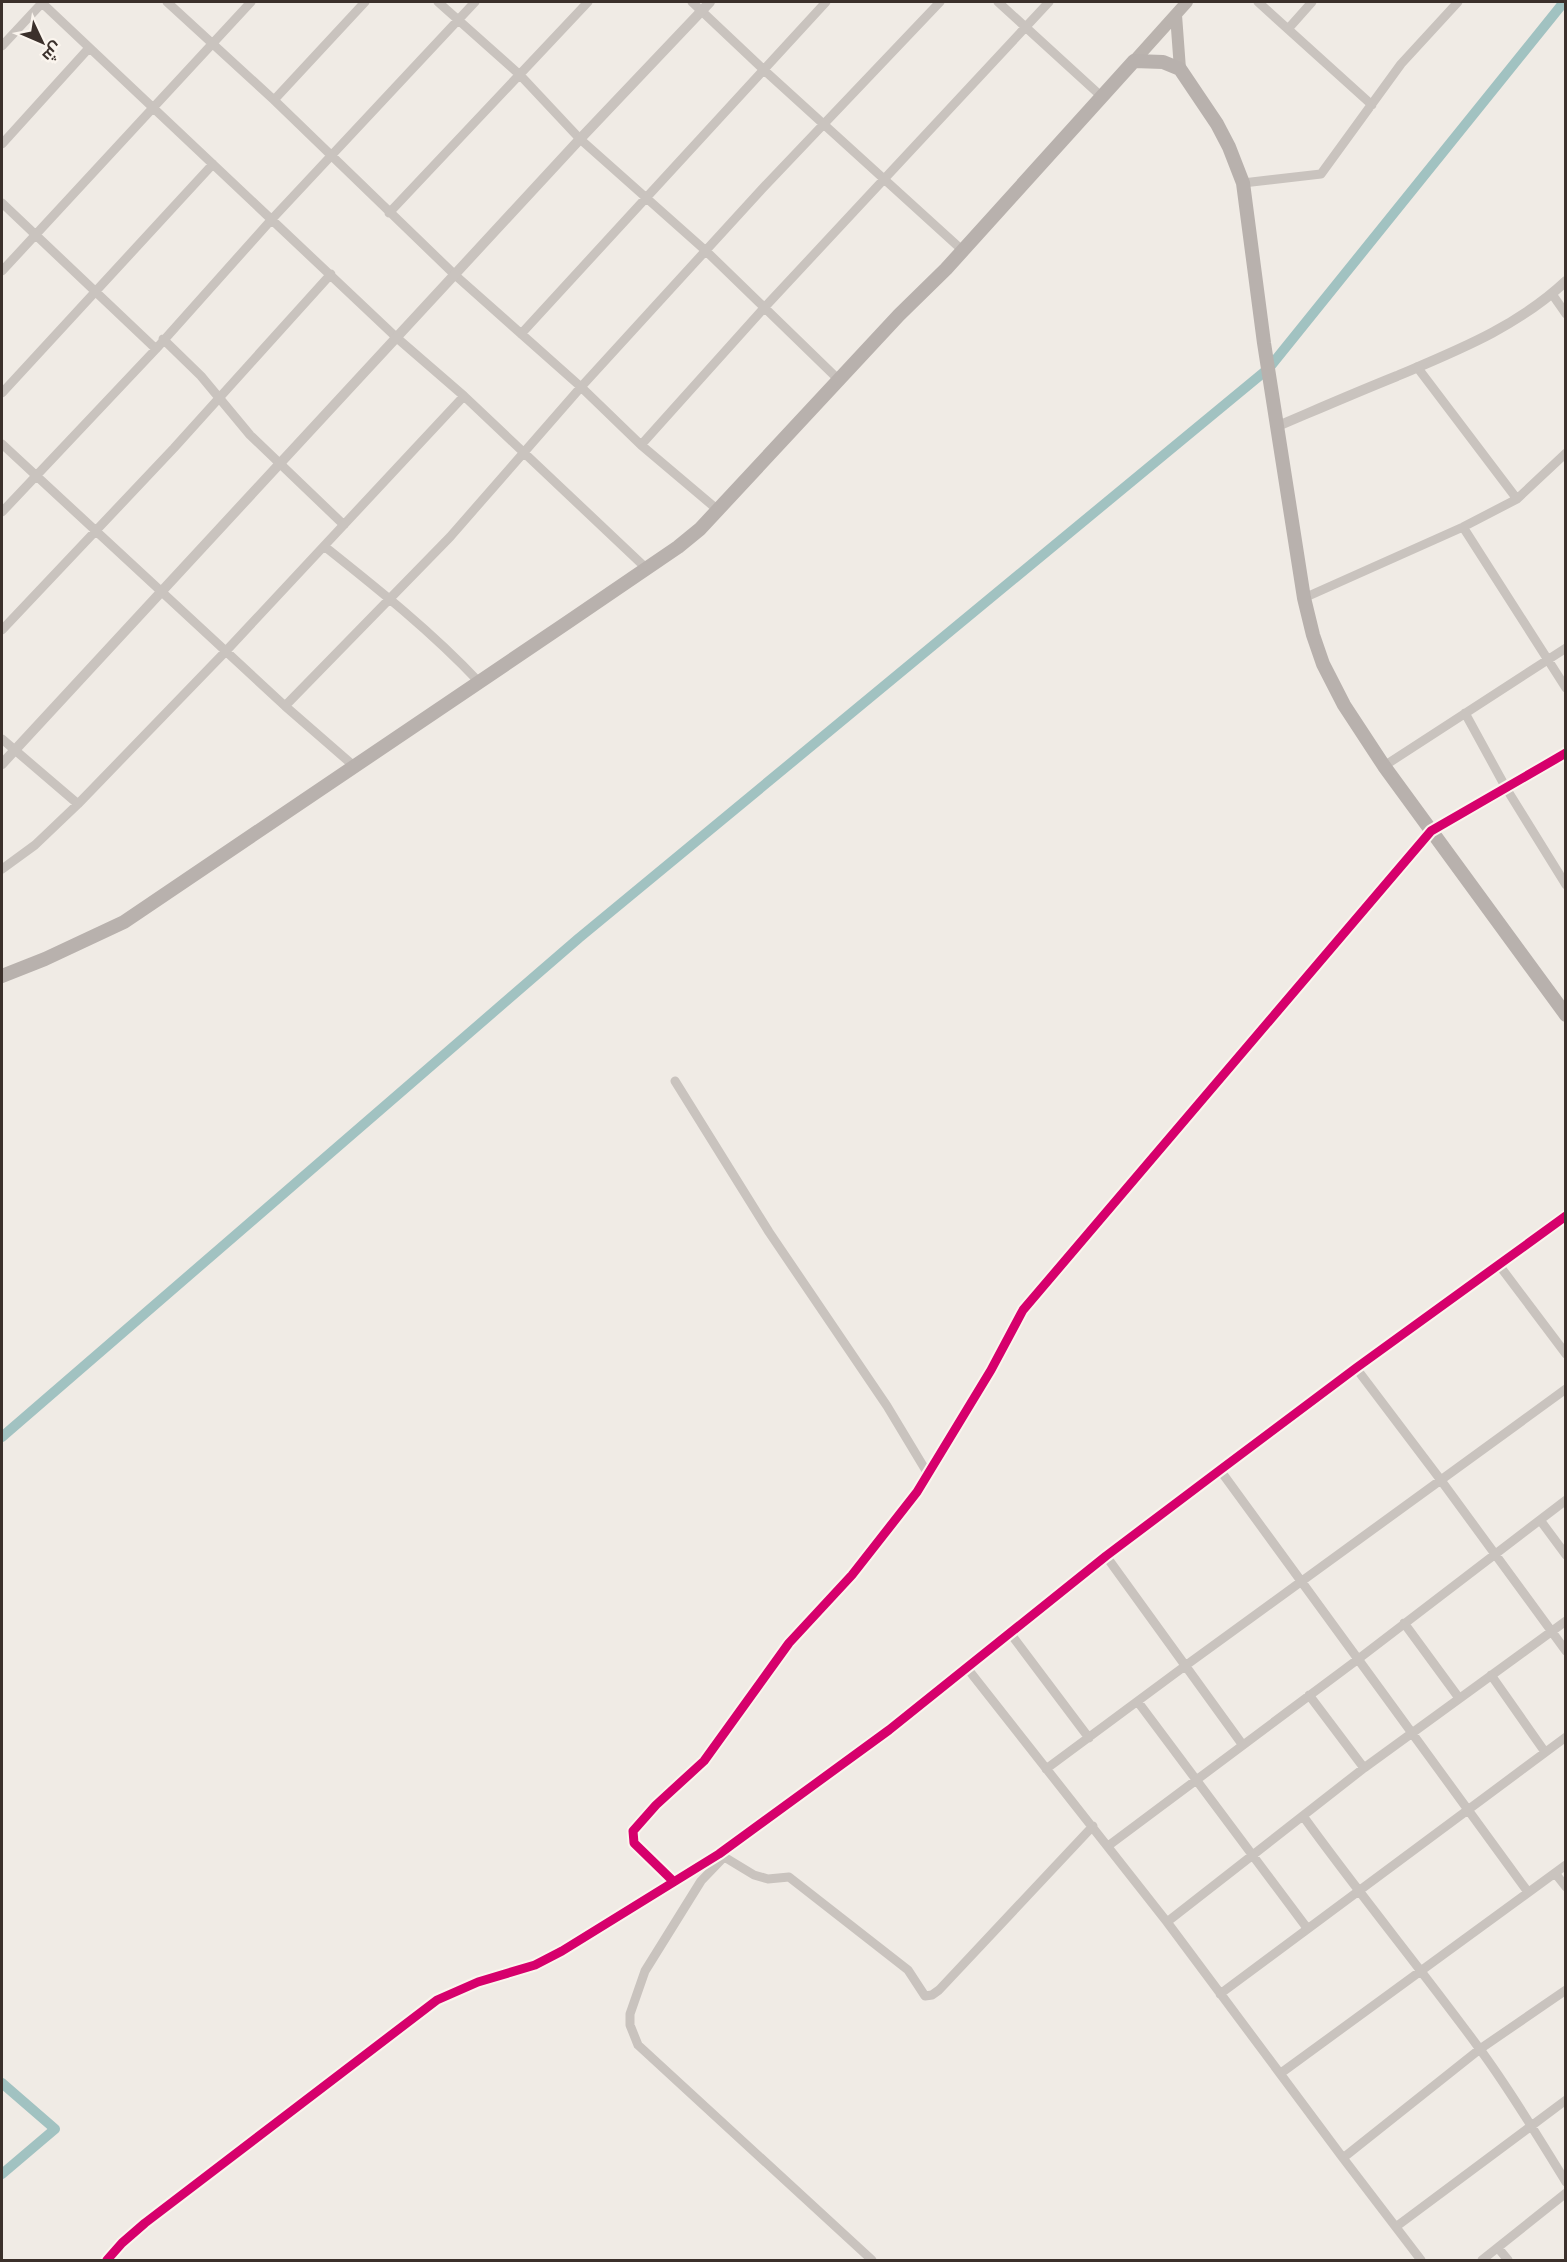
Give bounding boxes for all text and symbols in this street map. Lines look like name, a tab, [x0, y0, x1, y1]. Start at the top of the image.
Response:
north arrow	[12, 12, 72, 72]
text: ش	[38, 38, 67, 67]

